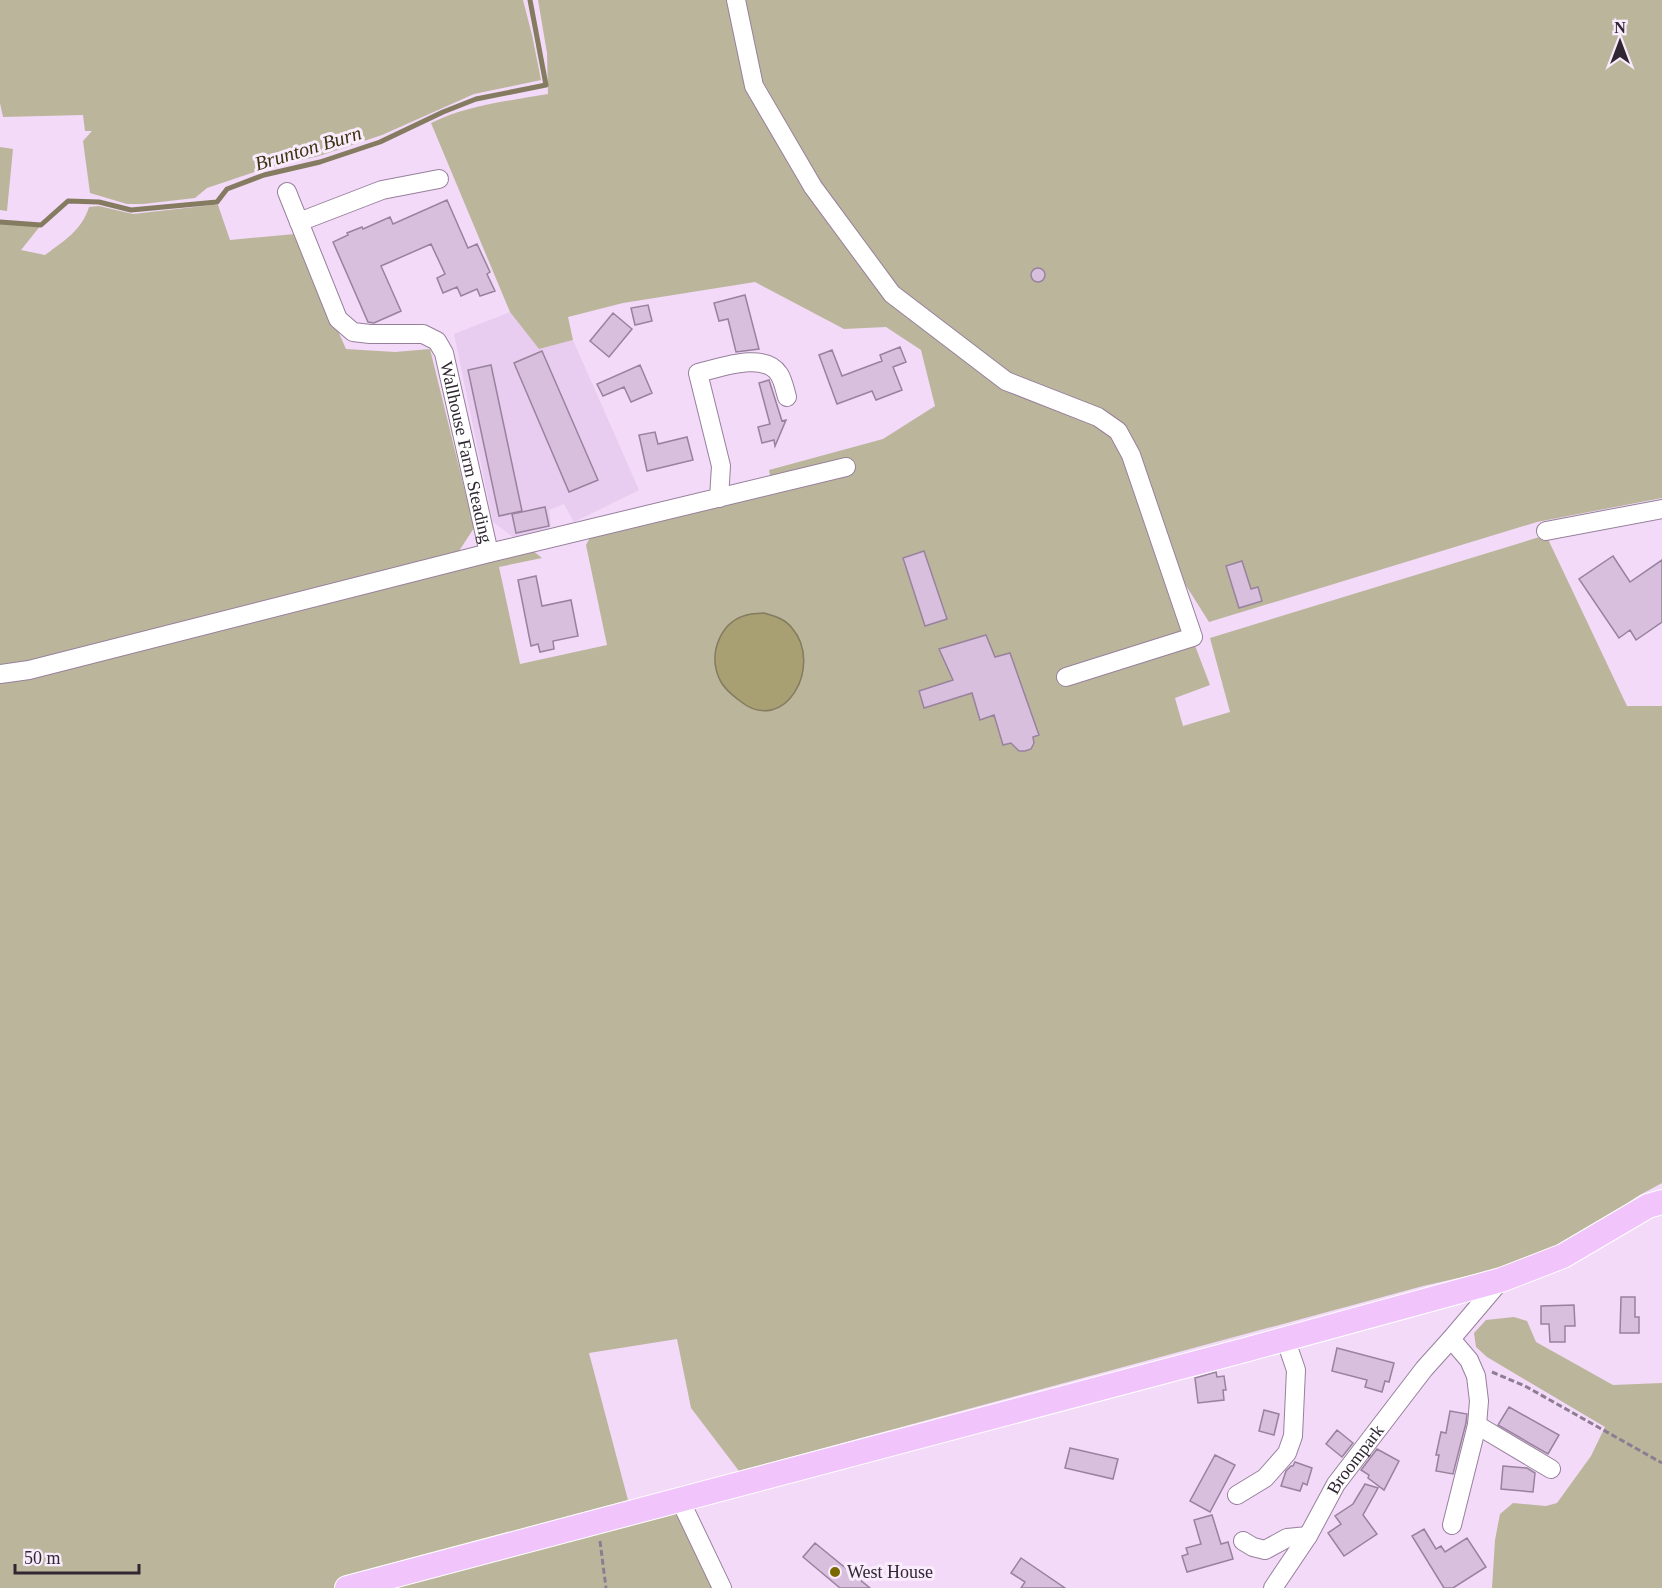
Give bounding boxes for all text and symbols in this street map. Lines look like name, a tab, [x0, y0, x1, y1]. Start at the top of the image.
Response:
north arrow	[1590, 12, 1650, 72]
text: N	[1614, 19, 1626, 36]
water label: Brunton Burn	[252, 121, 364, 175]
street label: Wallhouse Farm Steading	[436, 359, 496, 545]
street label: Broompark	[1323, 1421, 1388, 1497]
scale bar	[15, 1537, 140, 1575]
text: 50 m	[24, 1548, 61, 1568]
place label: West House	[847, 1562, 933, 1582]
marker: West House	[828, 1565, 842, 1579]

